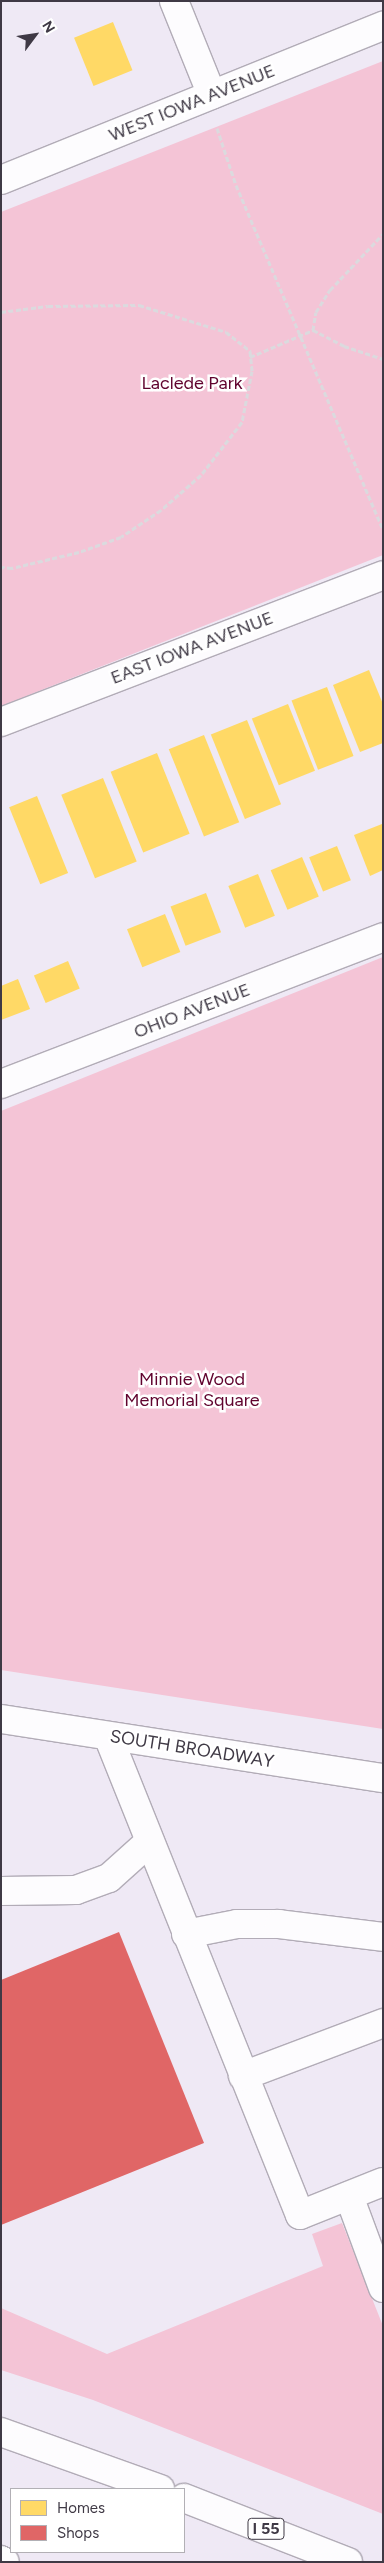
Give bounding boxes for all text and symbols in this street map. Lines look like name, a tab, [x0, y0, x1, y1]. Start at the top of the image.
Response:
north arrow	[10, 10, 60, 60]
text: N	[38, 18, 58, 36]
street label: WEST IOWA AVENUE	[106, 60, 278, 146]
park label: Laclede Park	[141, 372, 243, 394]
street label: EAST IOWA AVENUE	[108, 607, 276, 689]
street label: OHIO AVENUE	[131, 979, 253, 1043]
park label: Minnie Wood Memorial Square	[124, 1369, 260, 1412]
street label: SOUTH BROADWAY	[108, 1725, 276, 1773]
legend	[10, 2488, 185, 2553]
text: Homes	[57, 2499, 105, 2517]
road number: I 55	[247, 2516, 285, 2542]
text: Shops	[57, 2524, 99, 2542]

